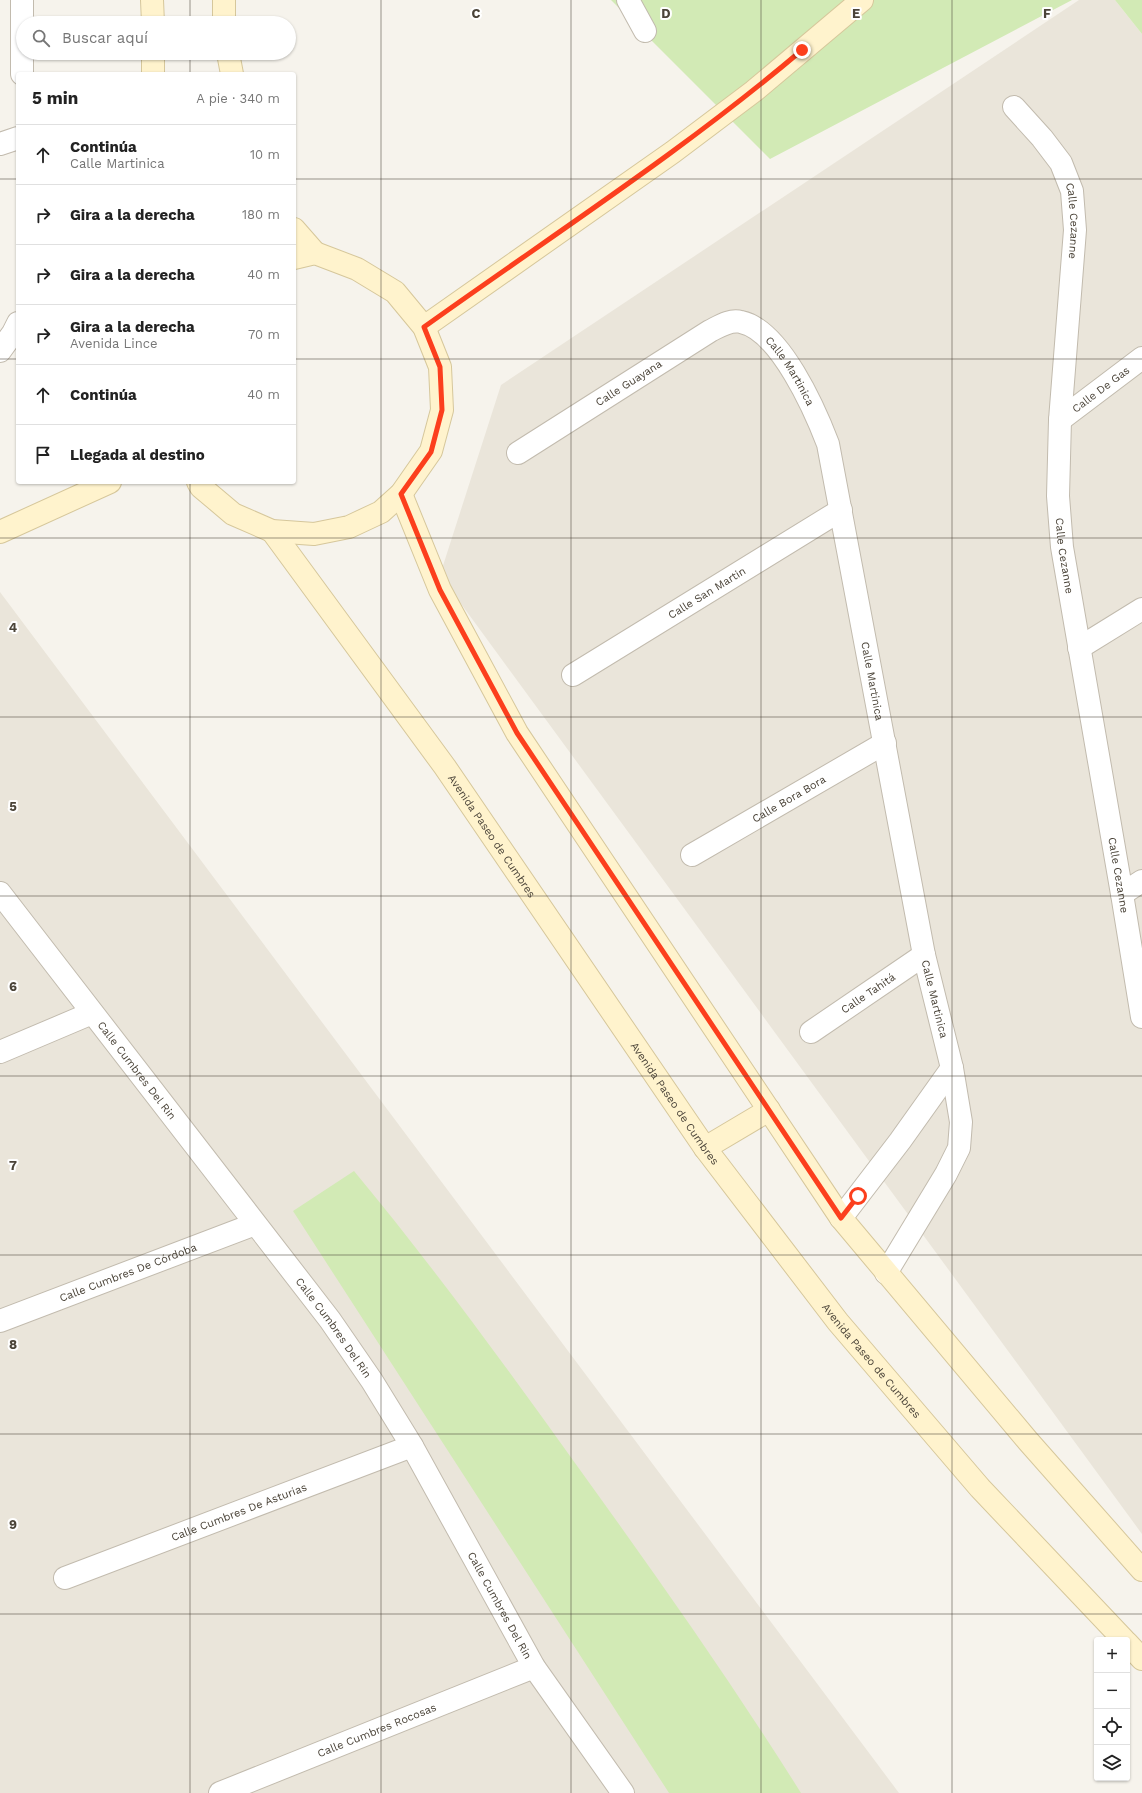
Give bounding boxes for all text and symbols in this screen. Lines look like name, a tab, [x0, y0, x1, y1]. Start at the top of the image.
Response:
text: C	[472, 6, 481, 21]
text: D	[661, 6, 671, 21]
text: E	[852, 6, 860, 21]
text: F	[1043, 6, 1051, 21]
search box	[16, 16, 296, 60]
icon: search	[30, 27, 52, 49]
text: Buscar aquí	[62, 29, 148, 47]
route end	[793, 41, 811, 59]
text: 5 min	[32, 88, 78, 108]
text: A pie · 340 m	[196, 91, 280, 106]
text: Continúa	[70, 138, 137, 156]
icon: ahead	[32, 144, 54, 166]
text: 10 m	[250, 147, 280, 162]
text: Calle Martinica	[70, 156, 165, 171]
street label: Calle Cezanne	[1063, 181, 1082, 259]
icon: right	[32, 204, 54, 226]
text: Gira a la derecha	[70, 206, 195, 224]
text: 180 m	[242, 207, 280, 222]
icon: right	[32, 264, 54, 286]
text: Gira a la derecha	[70, 266, 195, 284]
text: 40 m	[247, 267, 280, 282]
text: Gira a la derecha	[70, 318, 195, 336]
icon: right	[32, 324, 54, 346]
text: 70 m	[248, 327, 280, 342]
street label: Calle Martinica	[763, 333, 817, 408]
text: Avenida Lince	[70, 336, 158, 351]
street label: Calle Guayana	[593, 357, 664, 409]
street label: Calle De Gas	[1069, 363, 1132, 415]
icon: ahead	[32, 384, 54, 406]
text: Continúa	[70, 386, 137, 404]
text: 40 m	[247, 387, 280, 402]
icon: arrive	[32, 444, 54, 466]
text: Llegada al destino	[70, 446, 205, 464]
street label: Calle Cezanne	[1053, 517, 1076, 595]
street label: Calle San Martin	[666, 564, 748, 621]
text: 4	[9, 620, 18, 635]
street label: Calle Martinica	[859, 641, 886, 722]
street label: Avenida Paseo de Cumbres	[445, 772, 539, 900]
street label: Calle Bora Bora	[750, 772, 828, 825]
text: 5	[9, 799, 17, 814]
street label: Calle Cezanne	[1106, 836, 1131, 914]
street label: Calle Martinica	[919, 959, 951, 1039]
street label: Calle Tahitá	[838, 970, 898, 1016]
text: 6	[9, 979, 17, 994]
street label: Calle Cumbres Del Rin	[95, 1019, 179, 1122]
street label: Avenida Paseo de Cumbres	[628, 1039, 722, 1167]
text: 7	[9, 1158, 17, 1173]
route start	[849, 1187, 867, 1205]
street label: Calle Cumbres De Córdoba	[58, 1240, 199, 1304]
street label: Calle Cumbres Del Rin	[293, 1275, 374, 1380]
street label: Avenida Paseo de Cumbres	[819, 1301, 924, 1421]
text: 8	[9, 1337, 17, 1352]
street label: Calle Cumbres De Asturias	[169, 1480, 309, 1544]
text: 9	[9, 1517, 17, 1532]
street label: Calle Cumbres Del Rin	[465, 1549, 535, 1661]
map controls	[1094, 1637, 1130, 1781]
button: +	[1094, 1637, 1130, 1673]
button: −	[1094, 1673, 1130, 1709]
street label: Calle Cumbres Rocosas	[315, 1700, 438, 1760]
button: locate	[1094, 1709, 1130, 1745]
button: layers	[1094, 1745, 1130, 1781]

